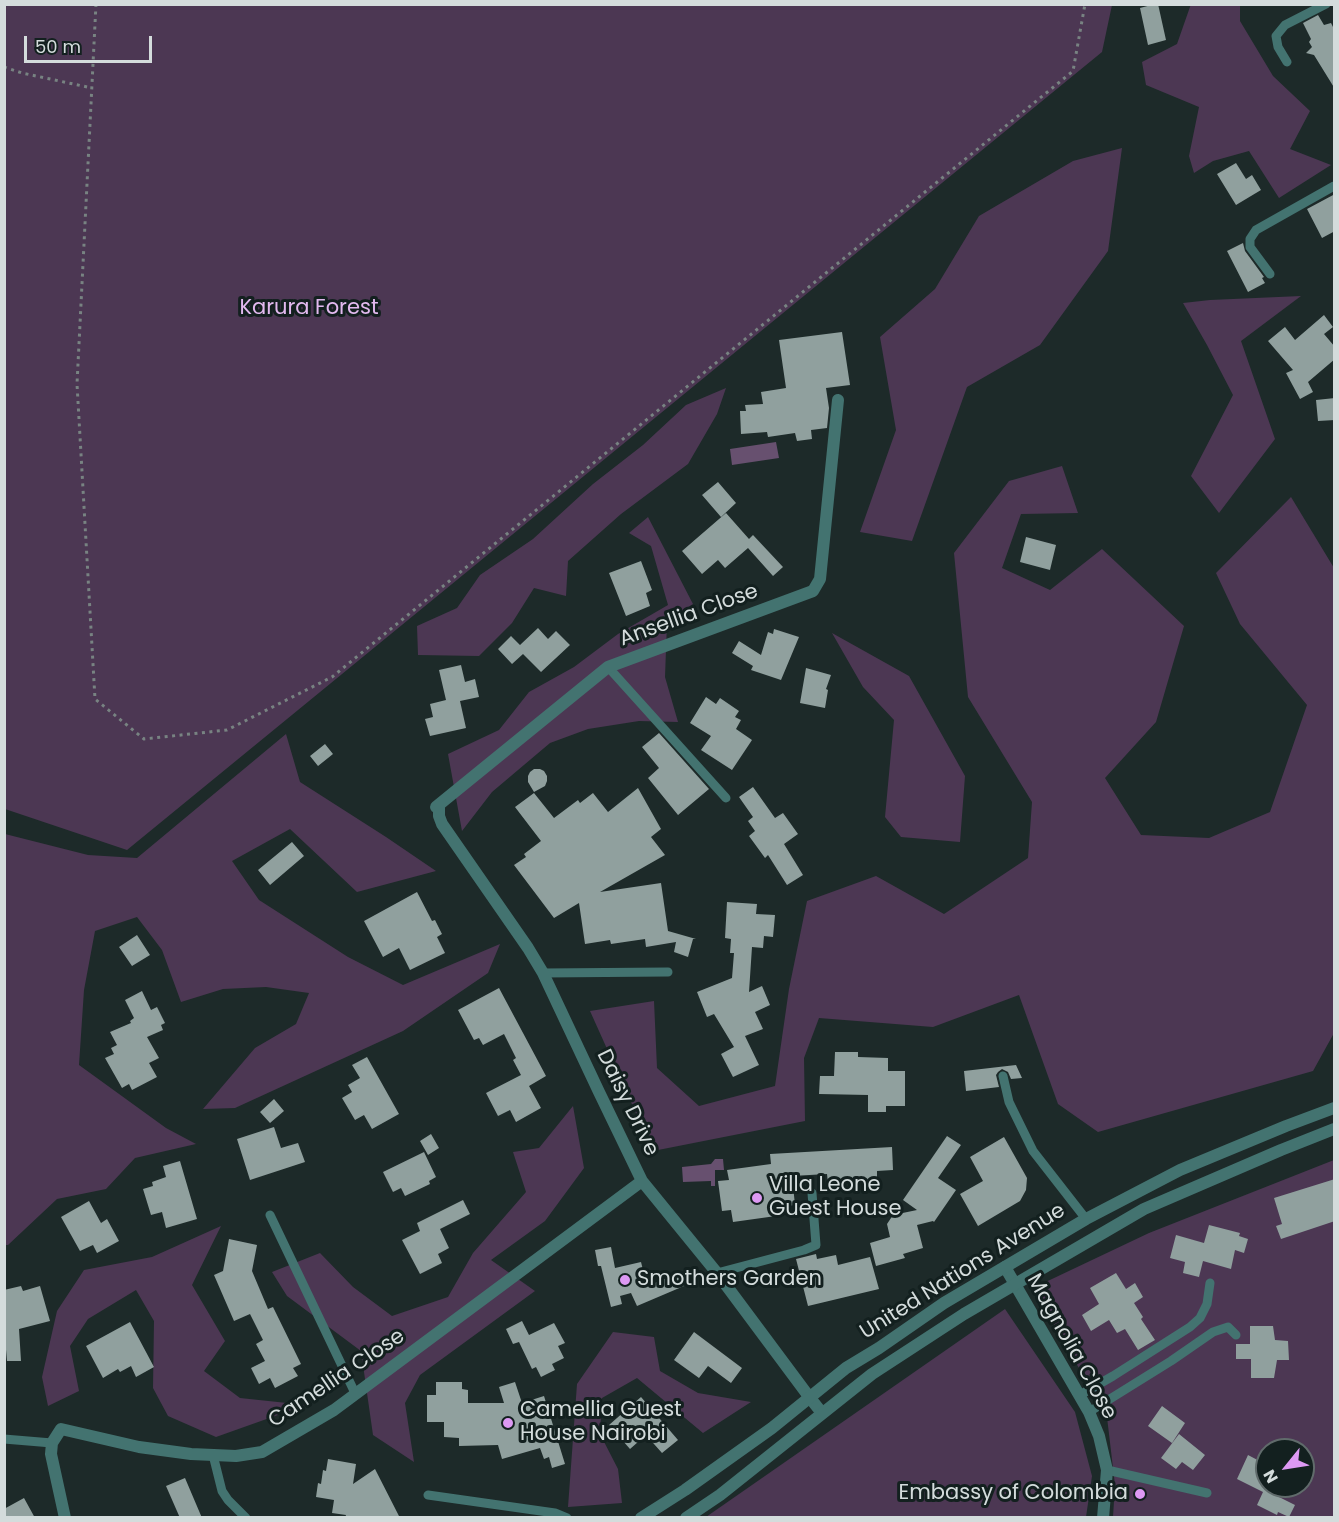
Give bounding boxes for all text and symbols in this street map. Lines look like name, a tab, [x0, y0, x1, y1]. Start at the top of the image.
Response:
scale bar	[27, 24, 154, 62]
text: 50 m	[35, 34, 81, 59]
park label: Karura Forest	[239, 296, 379, 322]
street label: Ansellia Close	[616, 579, 762, 653]
street label: Daisy Drive	[590, 1046, 664, 1160]
place label: Villa Leone Guest House	[769, 1173, 901, 1223]
marker: Villa Leone Guest House	[750, 1191, 764, 1205]
street label: United Nations Avenue	[856, 1198, 1070, 1346]
place label: Smothers Garden	[637, 1267, 822, 1293]
street label: Magnolia Close	[1021, 1270, 1121, 1424]
marker: Smothers Garden	[618, 1273, 632, 1287]
street label: Camellia Close	[264, 1324, 410, 1434]
place label: Camellia Guest House Nairobi	[520, 1398, 682, 1448]
marker: Camellia Guest House Nairobi	[501, 1416, 515, 1430]
north arrow	[1255, 1438, 1315, 1498]
text: N	[1258, 1465, 1284, 1487]
place label: Embassy of Colombia	[898, 1481, 1128, 1507]
marker: Embassy of Colombia	[1133, 1487, 1147, 1501]

